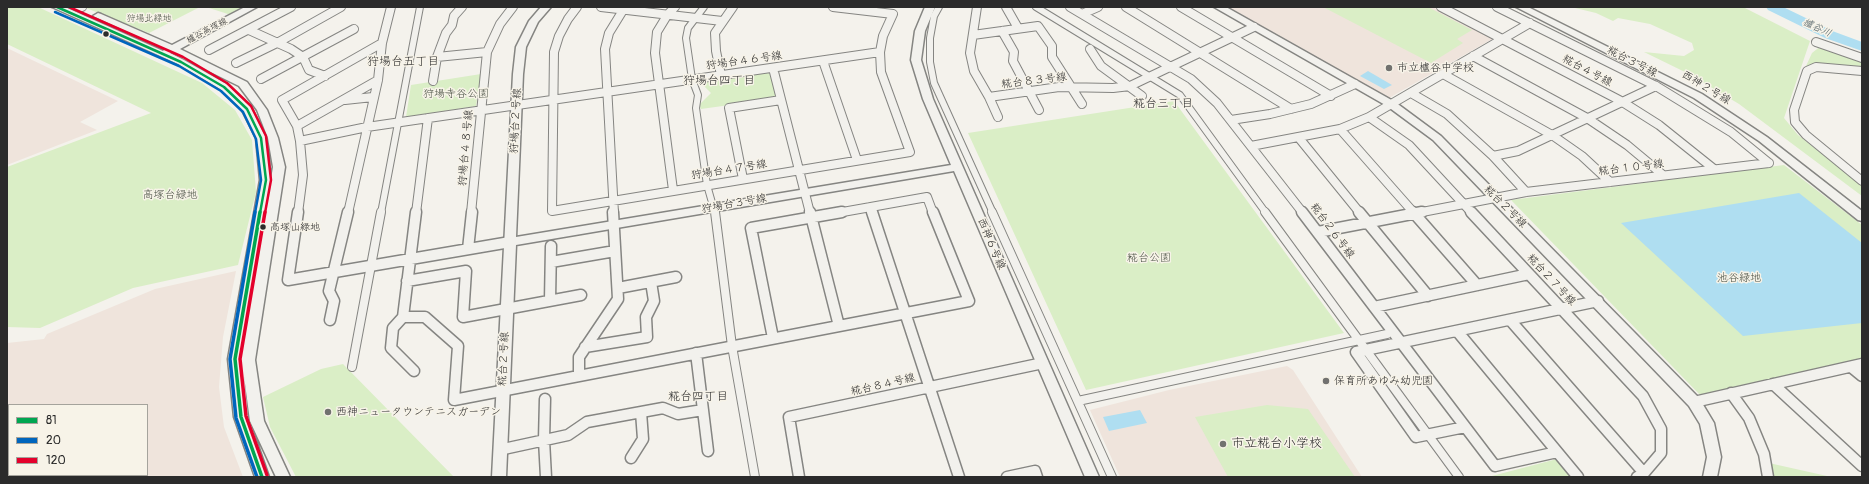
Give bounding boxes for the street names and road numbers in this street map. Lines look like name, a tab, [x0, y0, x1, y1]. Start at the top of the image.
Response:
street label: 櫨谷高塚線	[185, 16, 229, 46]
street label: 糀台３号線	[1605, 44, 1659, 80]
street label: 狩場台４６号線	[705, 49, 783, 73]
street label: 糀台４号線	[1560, 52, 1614, 90]
street label: 西神２号線	[1679, 68, 1733, 108]
street label: 糀台８３号線	[1000, 70, 1068, 92]
street label: 狩場台２号線	[508, 88, 524, 154]
street label: 狩場台４８号線	[456, 109, 476, 187]
street label: 狩場台４７号線	[690, 157, 768, 183]
street label: 糀台１０号線	[1597, 157, 1665, 179]
street label: 糀台２号線	[1481, 183, 1529, 231]
street label: 狩場台３号線	[700, 192, 768, 216]
street label: 糀台２６号線	[1307, 201, 1357, 261]
street label: 西神６号線	[974, 216, 1008, 272]
street label: 糀台２７号線	[1524, 251, 1578, 309]
street label: 糀台２号線	[496, 331, 512, 387]
street label: 糀台８４号線	[849, 371, 917, 399]

